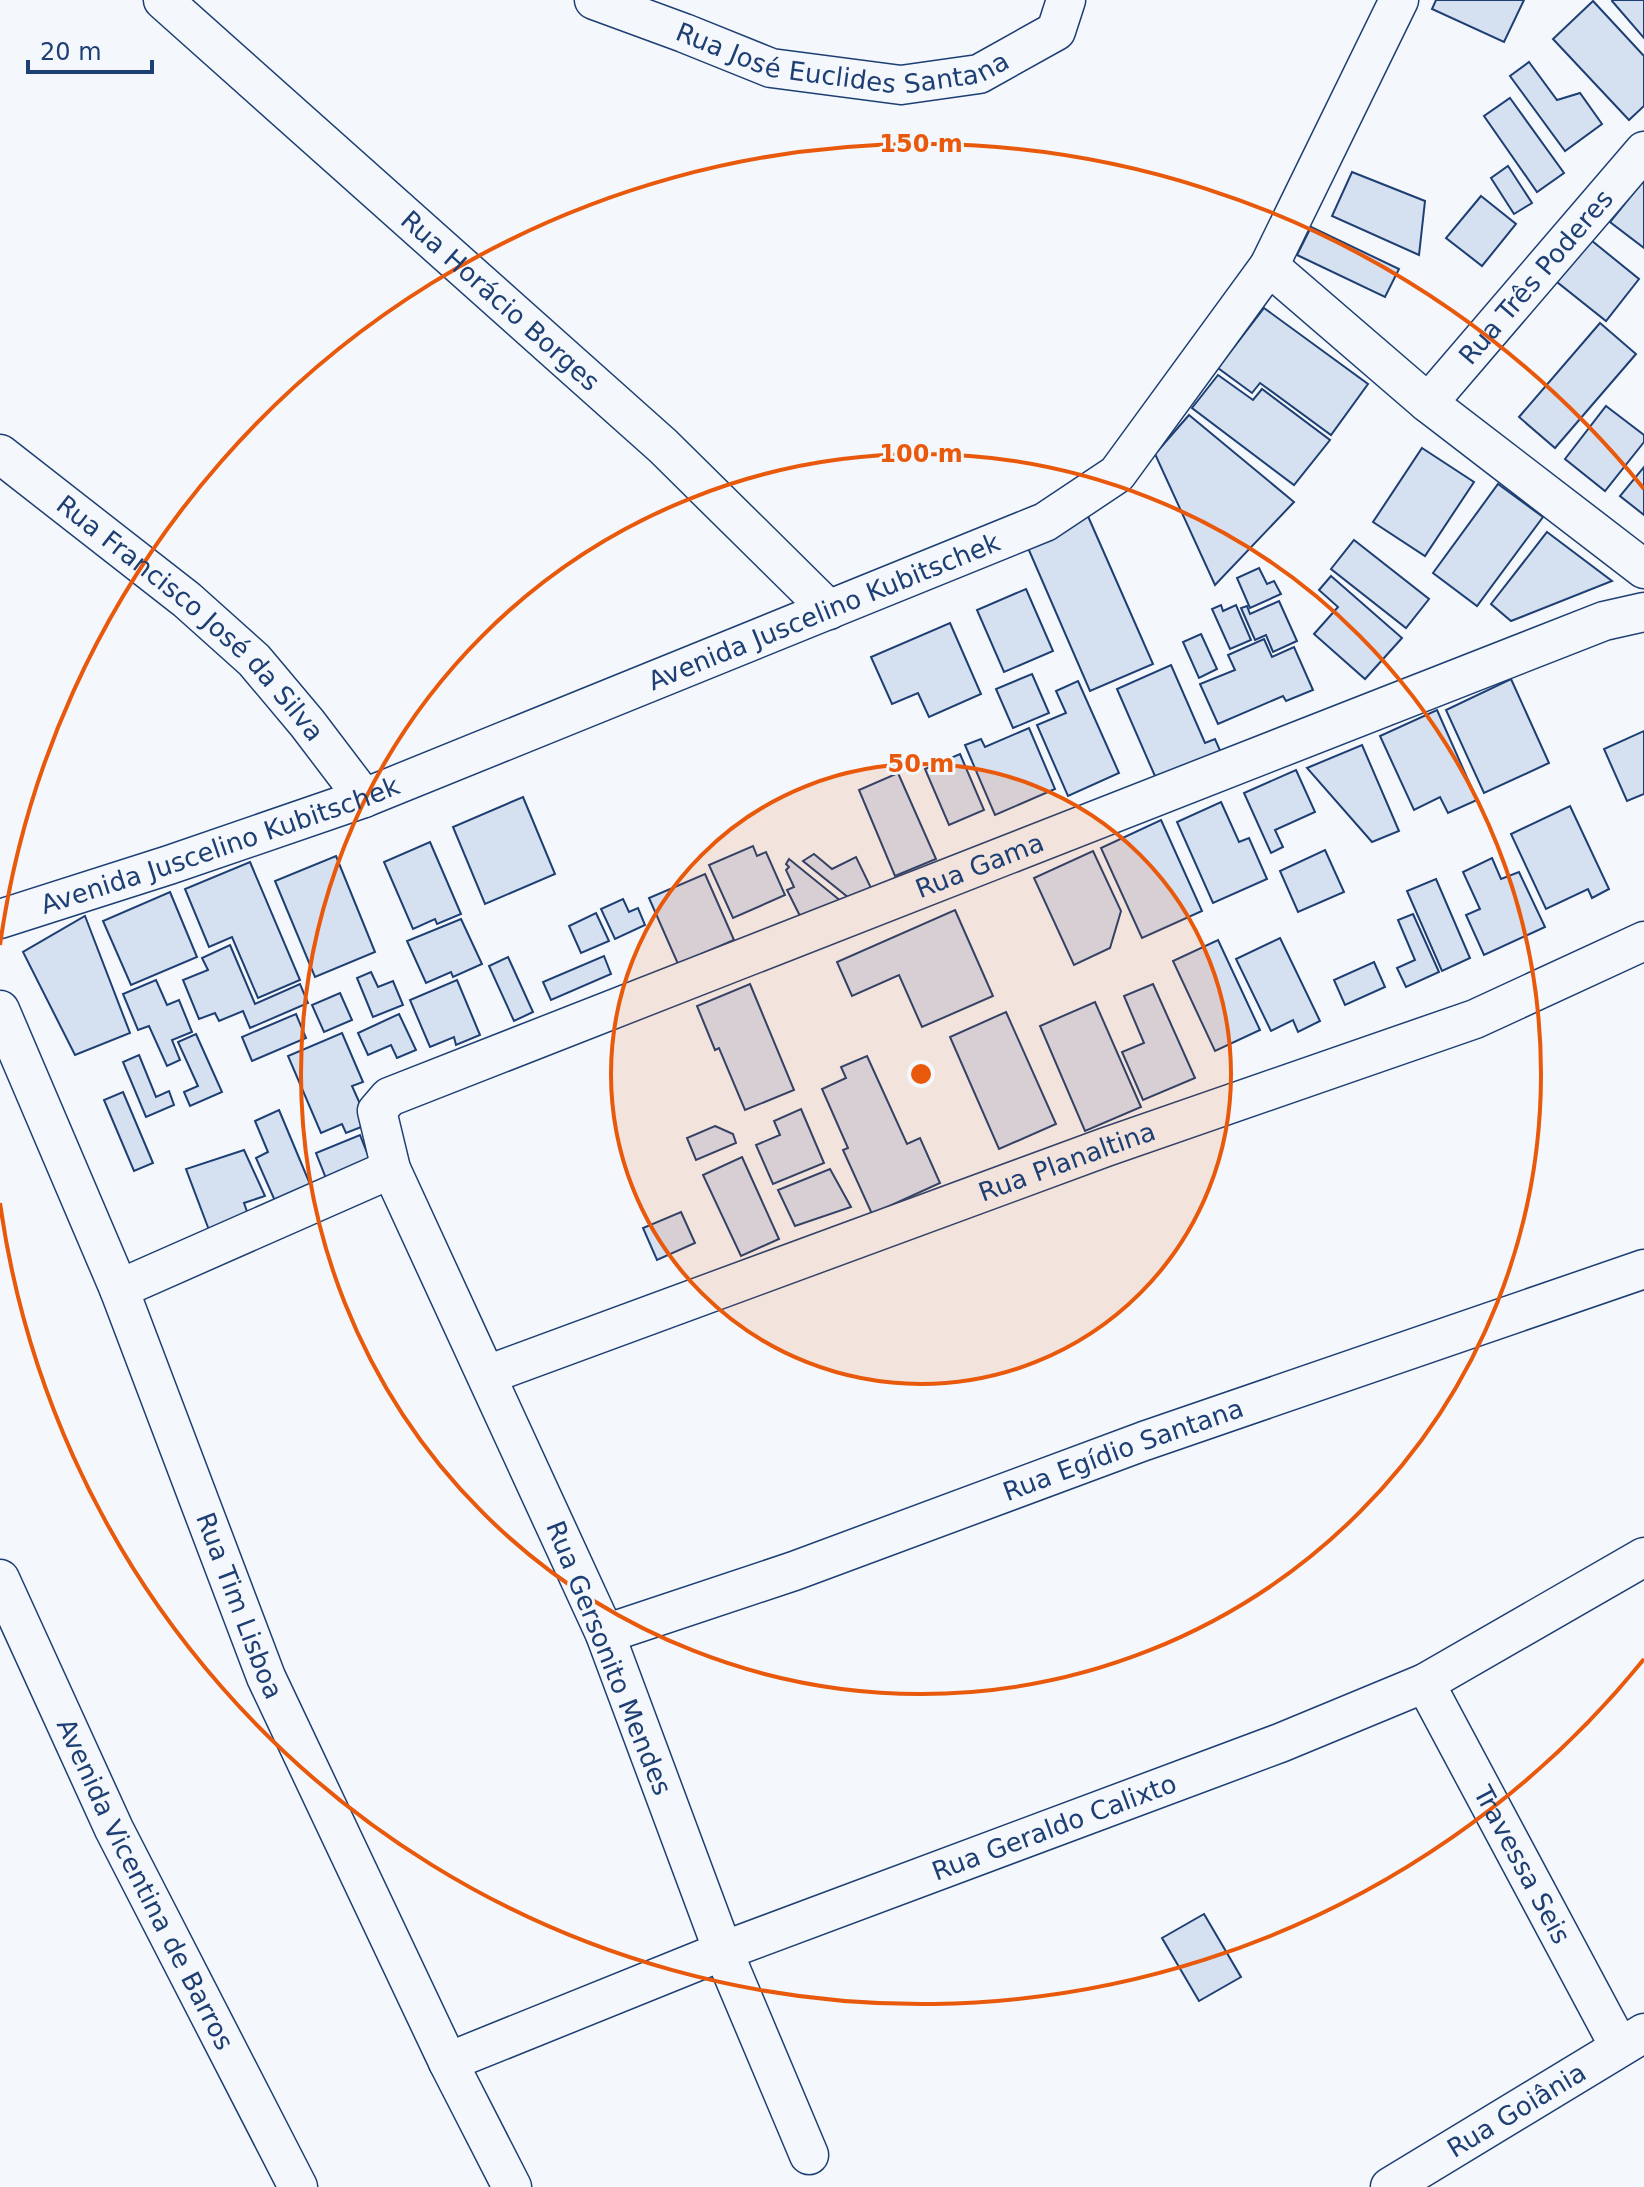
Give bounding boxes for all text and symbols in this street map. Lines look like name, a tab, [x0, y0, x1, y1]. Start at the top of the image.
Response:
street label: Rua José Euclides Santana	[672, 16, 1014, 100]
scale bar	[28, 24, 152, 74]
text: 20 m	[40, 38, 102, 66]
text: 150 m	[879, 130, 963, 158]
street label: Rua Três Poderes	[1453, 184, 1619, 370]
street label: Rua Horácio Borges	[395, 205, 606, 397]
text: 100 m	[879, 440, 963, 468]
street label: Rua Francisco José da Silva	[51, 489, 330, 747]
street label: Avenida Juscelino Kubitschek	[644, 527, 1004, 696]
text: 50 m	[888, 750, 954, 778]
street label: Avenida Juscelino Kubitschek	[37, 770, 404, 920]
street label: Rua Gama	[911, 827, 1048, 904]
centre of rings	[907, 1060, 935, 1088]
street label: Rua Planaltina	[974, 1116, 1159, 1208]
street label: Rua Egídio Santana	[999, 1393, 1247, 1507]
street label: Rua Tim Lisboa	[190, 1508, 289, 1704]
street label: Rua Gersonito Mendes	[540, 1517, 678, 1799]
street label: Avenida Vicentina de Barros	[51, 1714, 240, 2055]
street label: Rua Geraldo Calixto	[928, 1768, 1180, 1887]
street label: Travessa Seis	[1467, 1780, 1576, 1949]
street label: Rua Goiânia	[1442, 2057, 1591, 2164]

